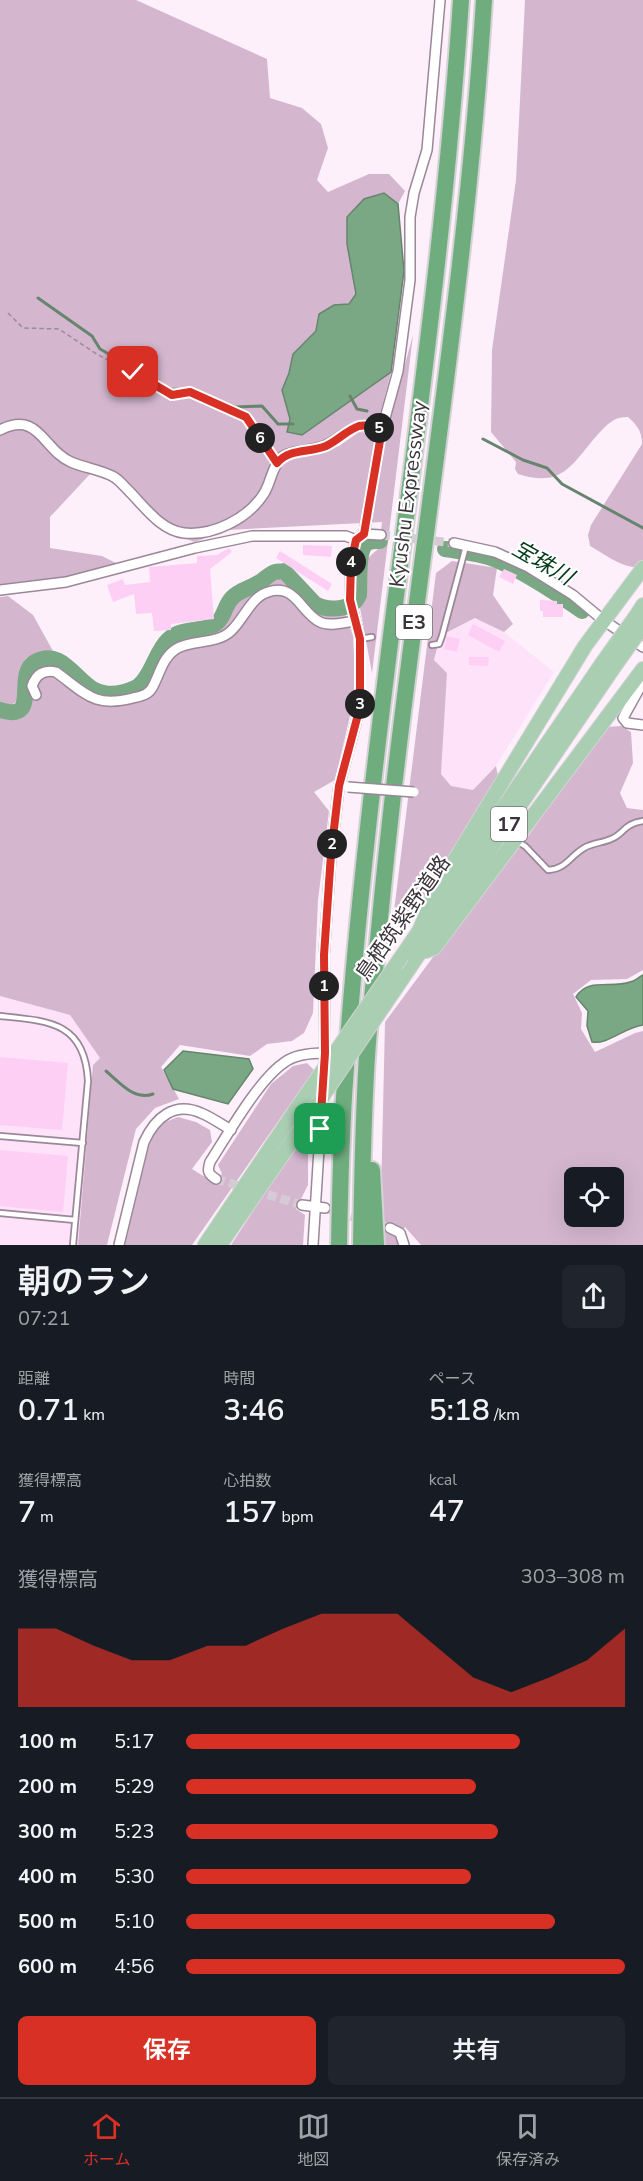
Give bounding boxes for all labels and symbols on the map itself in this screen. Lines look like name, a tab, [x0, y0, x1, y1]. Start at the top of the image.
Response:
pin	[107, 346, 158, 397]
street label: Kyushu Expressway	[383, 399, 433, 589]
pin: 5	[364, 413, 394, 443]
pin: 6	[245, 423, 275, 453]
water label: 宝珠川	[506, 533, 580, 593]
pin: 4	[336, 547, 366, 577]
road number: E3	[396, 605, 432, 639]
pin: 3	[345, 689, 375, 719]
road number: 17	[491, 807, 527, 841]
pin: 2	[317, 829, 347, 859]
street label: 鳥栖筑紫野道路	[349, 850, 457, 986]
pin: 1	[309, 971, 339, 1001]
pin	[294, 1103, 345, 1154]

